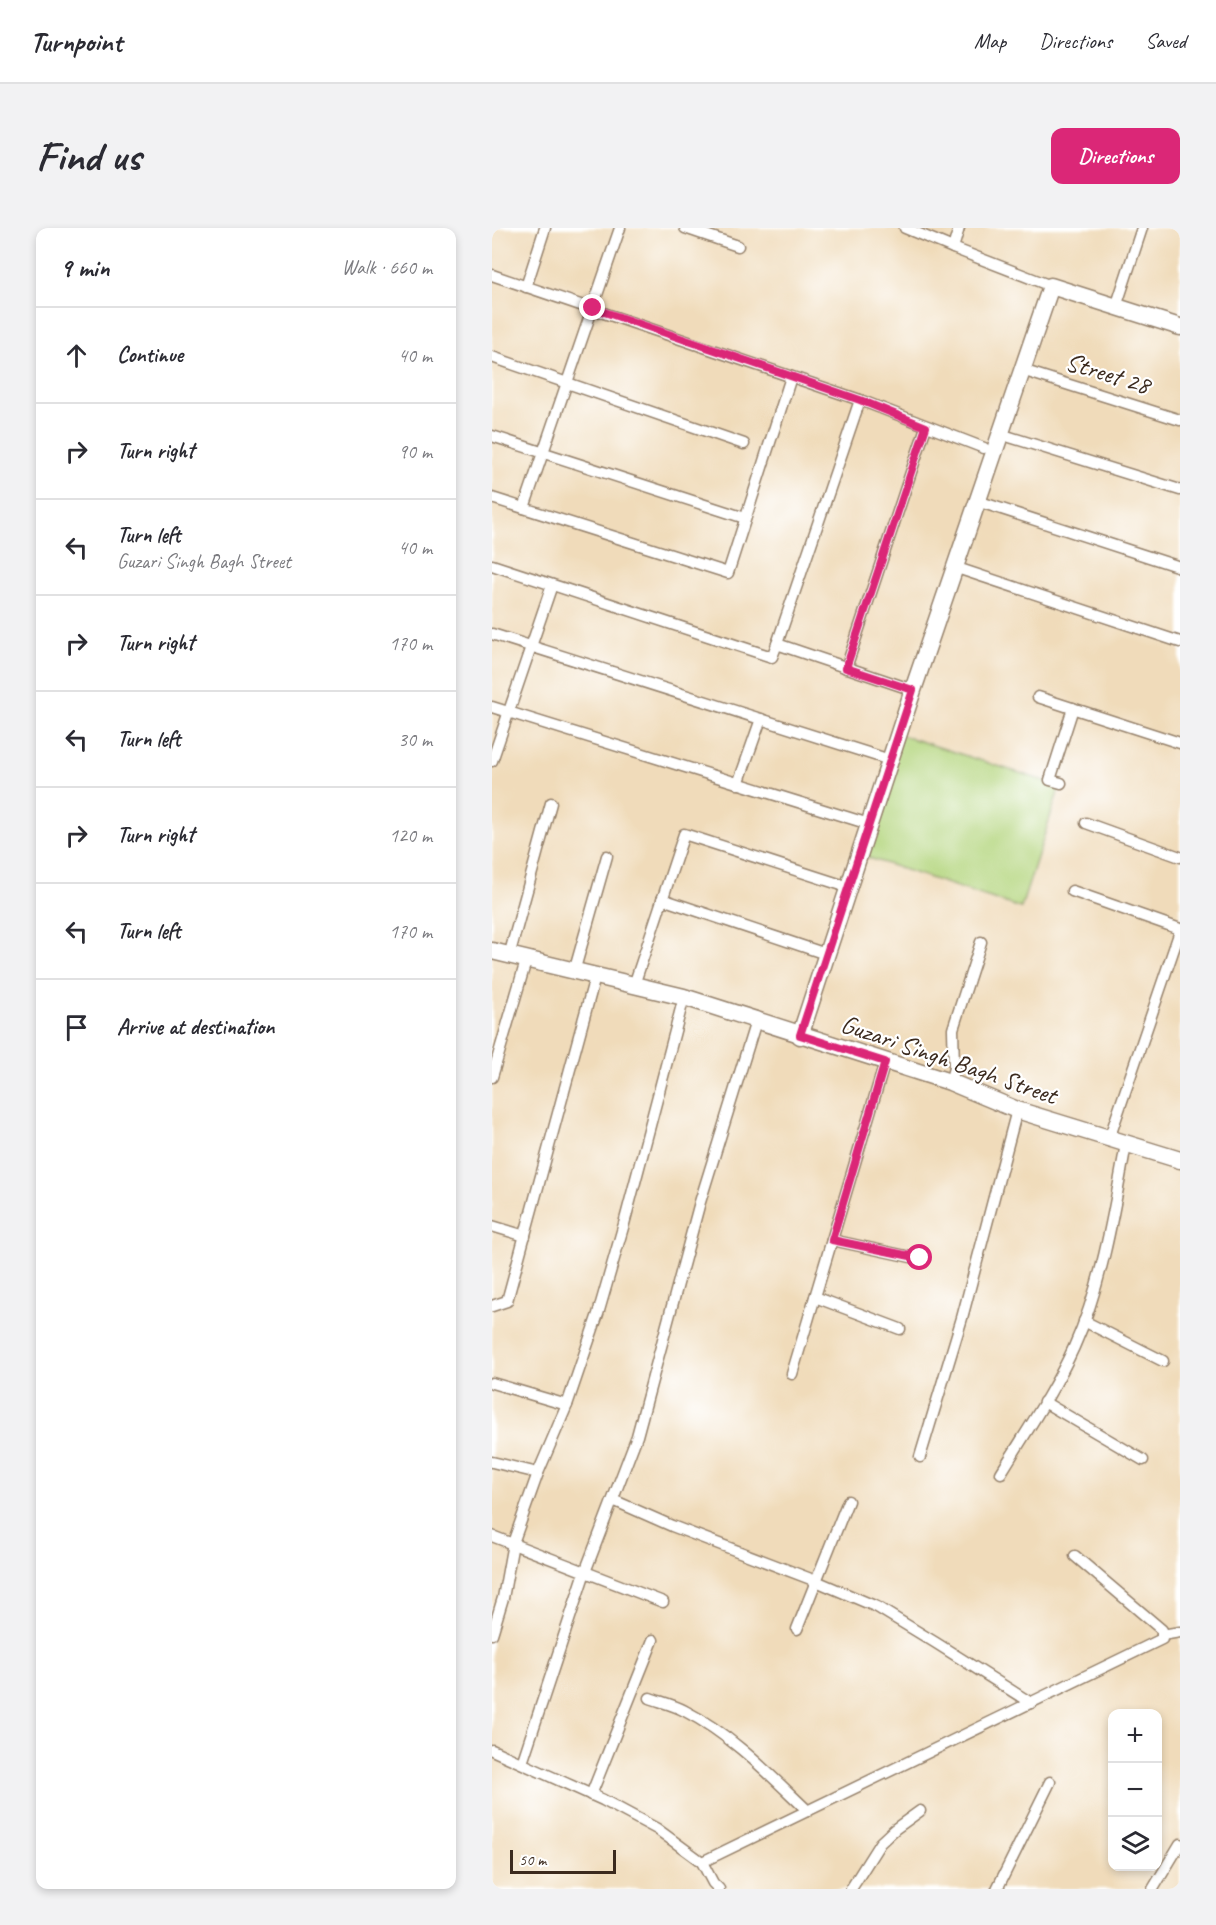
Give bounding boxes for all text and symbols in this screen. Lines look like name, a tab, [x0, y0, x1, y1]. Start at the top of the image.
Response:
text: Turnpoint	[30, 24, 122, 59]
text: Map	[974, 28, 1006, 54]
text: Directions	[1039, 28, 1112, 54]
text: Saved	[1145, 28, 1186, 54]
button: Directions	[1051, 128, 1180, 184]
text: Find us	[36, 130, 141, 183]
text: 9 min	[60, 251, 110, 284]
text: Walk · 660 m	[342, 255, 432, 280]
route end	[579, 294, 605, 320]
icon: ahead	[60, 339, 93, 372]
text: Continue	[117, 341, 183, 369]
text: 40 m	[398, 343, 432, 368]
street label: Street 28	[1062, 345, 1156, 403]
icon: right	[60, 435, 93, 468]
text: Turn right	[117, 437, 194, 465]
text: 90 m	[398, 439, 432, 464]
text: Turn left	[117, 521, 181, 549]
icon: left	[60, 531, 93, 564]
text: 40 m	[398, 535, 432, 560]
text: Guzari Singh Bagh Street	[117, 549, 291, 574]
icon: right	[60, 627, 93, 660]
text: Turn right	[117, 629, 194, 657]
text: 170 m	[389, 631, 432, 656]
icon: left	[60, 723, 93, 756]
text: Turn left	[117, 725, 181, 753]
text: 30 m	[398, 727, 432, 752]
icon: right	[60, 819, 93, 852]
text: Turn right	[117, 821, 194, 849]
text: 120 m	[389, 823, 432, 848]
icon: left	[60, 915, 93, 948]
text: Turn left	[117, 917, 181, 945]
text: 170 m	[389, 919, 432, 944]
street label: Guzari Singh Bagh Street	[837, 1007, 1063, 1113]
icon: arrive	[60, 1011, 93, 1044]
text: Arrive at destination	[117, 1013, 274, 1041]
route start	[906, 1244, 932, 1270]
map controls	[1108, 1709, 1162, 1871]
button: +	[1108, 1709, 1162, 1763]
button: −	[1108, 1763, 1162, 1817]
button: layers	[1108, 1817, 1162, 1871]
scale bar	[510, 1847, 616, 1874]
text: 50 m	[519, 1850, 546, 1870]

